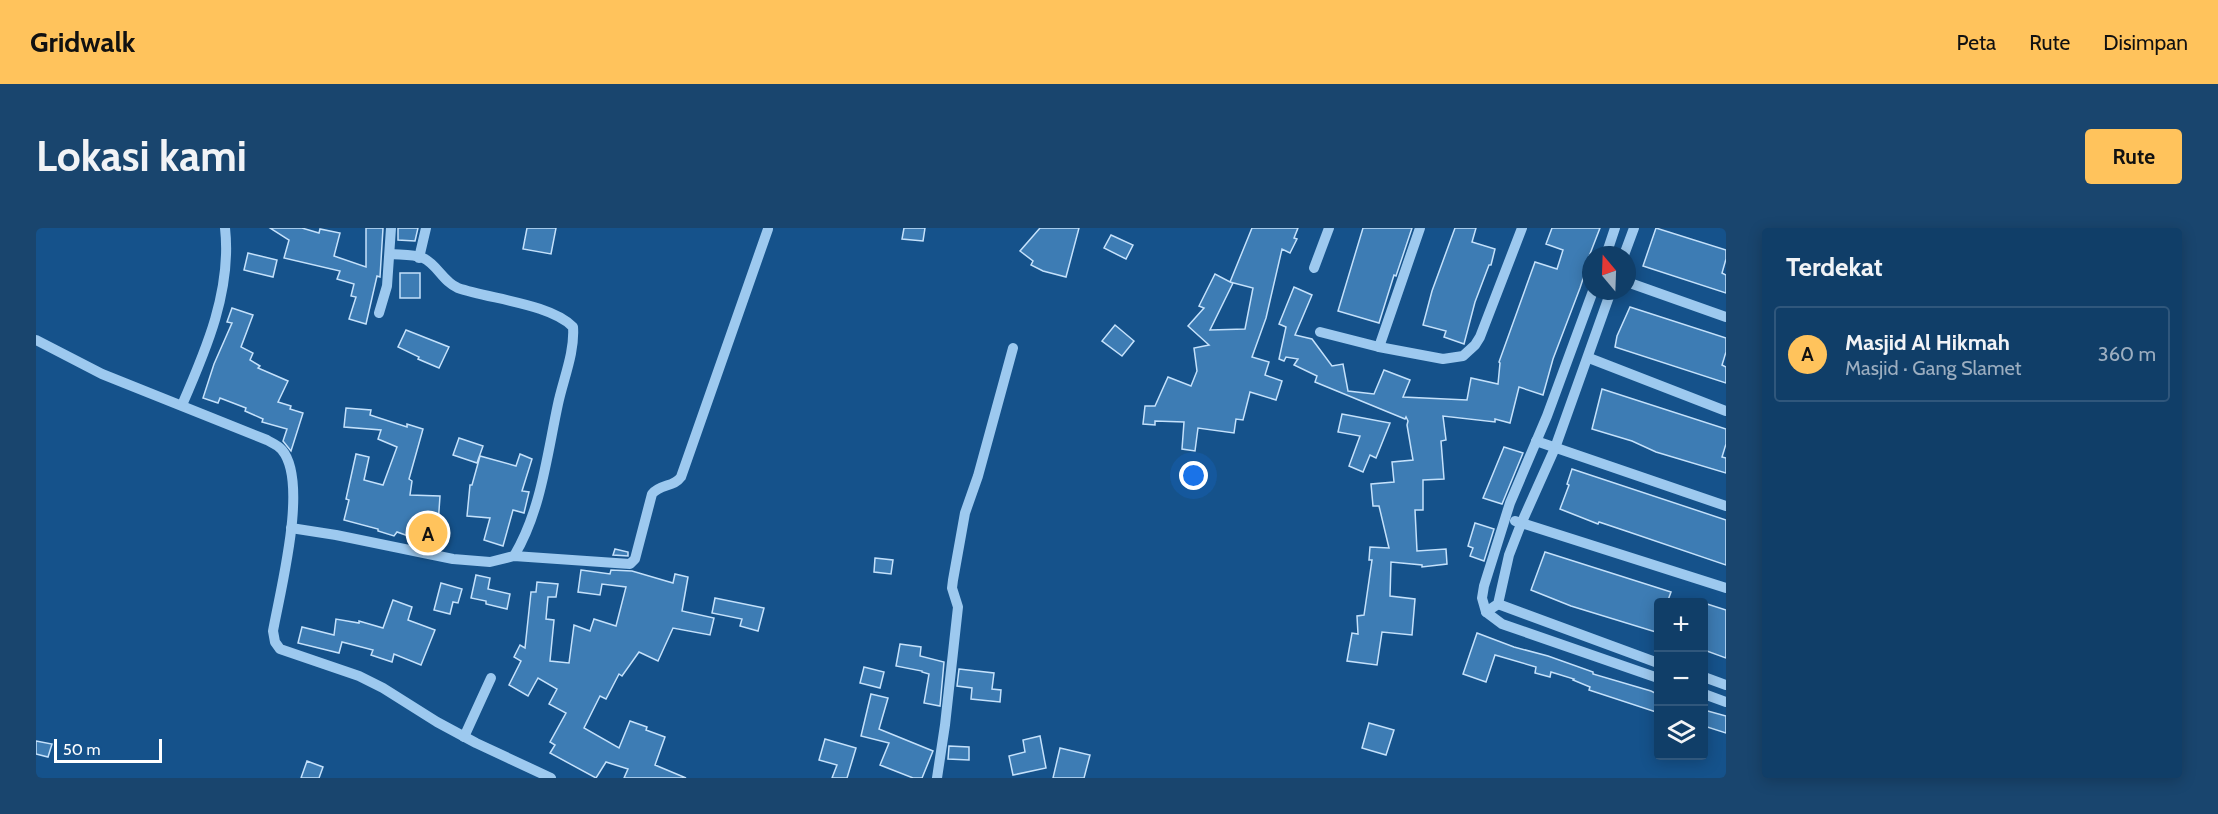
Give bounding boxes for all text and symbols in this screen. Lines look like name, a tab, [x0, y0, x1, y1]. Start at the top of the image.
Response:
text: Gridwalk	[30, 25, 135, 59]
text: Peta	[1957, 30, 1996, 55]
text: Rute	[2029, 30, 2070, 55]
text: Disimpan	[2103, 30, 2188, 55]
button: Rute	[2085, 129, 2182, 184]
text: Lokasi kami	[36, 130, 247, 182]
north arrow	[1582, 246, 1636, 300]
text: Terdekat	[1786, 251, 1883, 283]
text: Masjid Al Hikmah	[1845, 329, 2010, 356]
text: A	[1801, 342, 1814, 366]
text: 360 m	[2098, 342, 2156, 366]
text: Masjid · Gang Slamet	[1845, 356, 2021, 380]
your location	[1179, 461, 1208, 490]
pin: A	[408, 510, 448, 556]
map controls	[1654, 598, 1708, 760]
button: +	[1654, 598, 1708, 652]
button: −	[1654, 652, 1708, 706]
button: layers	[1654, 706, 1708, 760]
scale bar	[54, 736, 162, 764]
text: 50 m	[63, 740, 100, 759]

